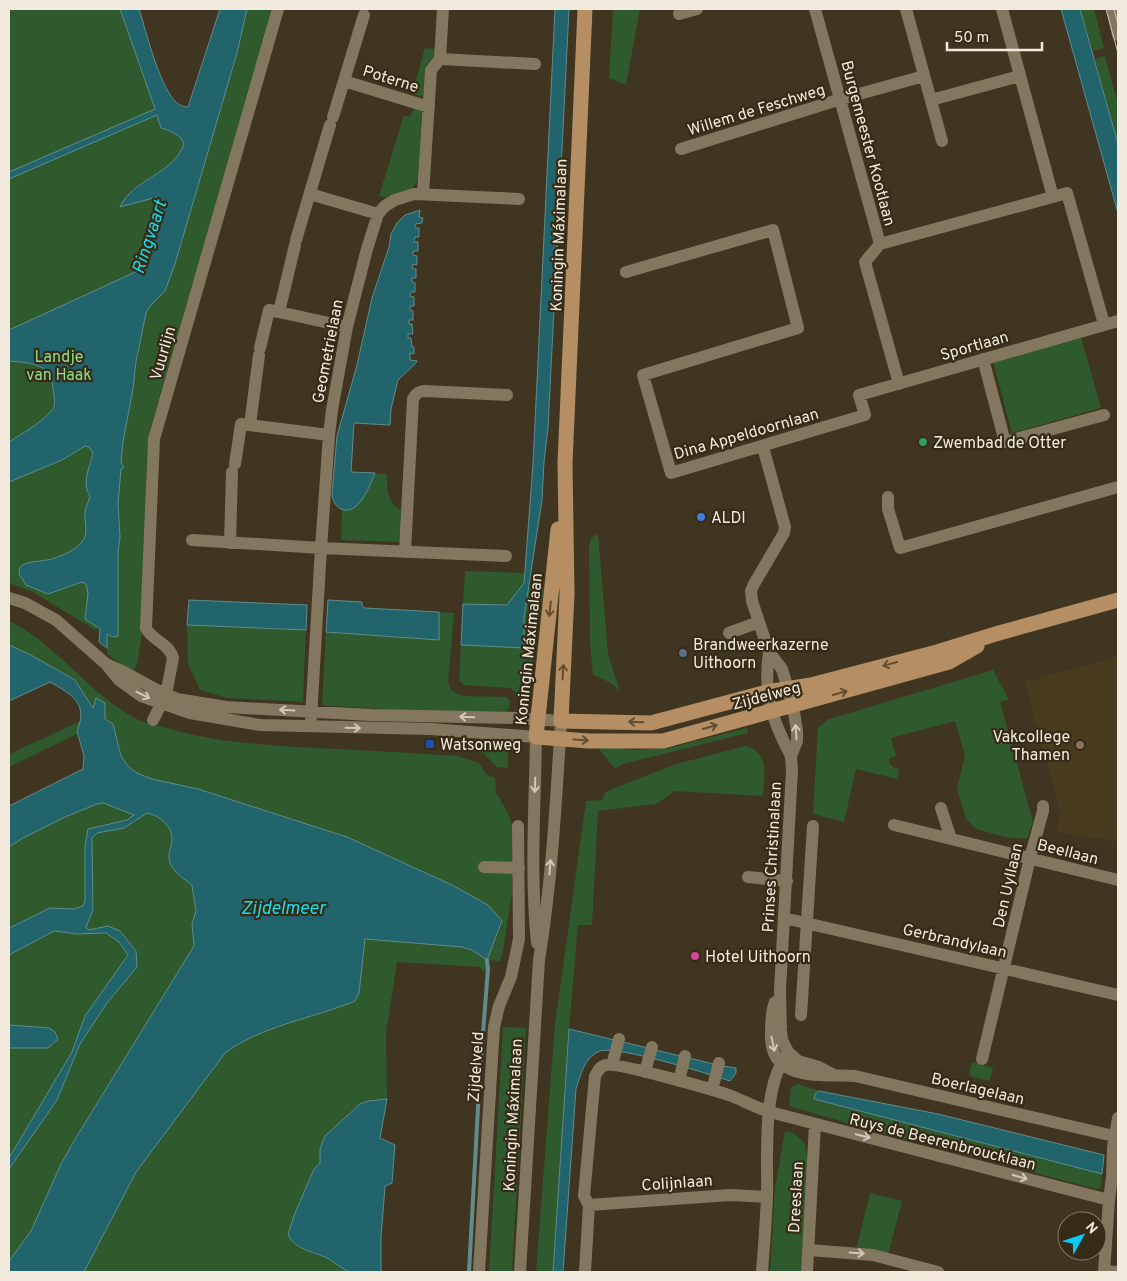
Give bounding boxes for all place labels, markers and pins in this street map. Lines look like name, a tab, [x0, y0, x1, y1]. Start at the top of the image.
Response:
place label: Zwembad de Otter	[933, 434, 1067, 454]
marker: Zwembad de Otter	[917, 436, 929, 448]
place label: ALDI	[711, 509, 746, 529]
marker: ALDI	[695, 511, 707, 523]
place label: Brandweerkazerne Uithoorn	[693, 636, 829, 674]
marker: Brandweerkazerne Uithoorn	[677, 647, 689, 659]
place label: Vakcollege Thamen	[992, 728, 1070, 766]
place label: Watsonweg	[440, 736, 521, 756]
marker: Watsonweg	[424, 738, 436, 750]
marker: Vakcollege Thamen	[1074, 739, 1086, 751]
place label: Hotel Uithoorn	[705, 948, 811, 968]
marker: Hotel Uithoorn	[689, 950, 701, 962]

